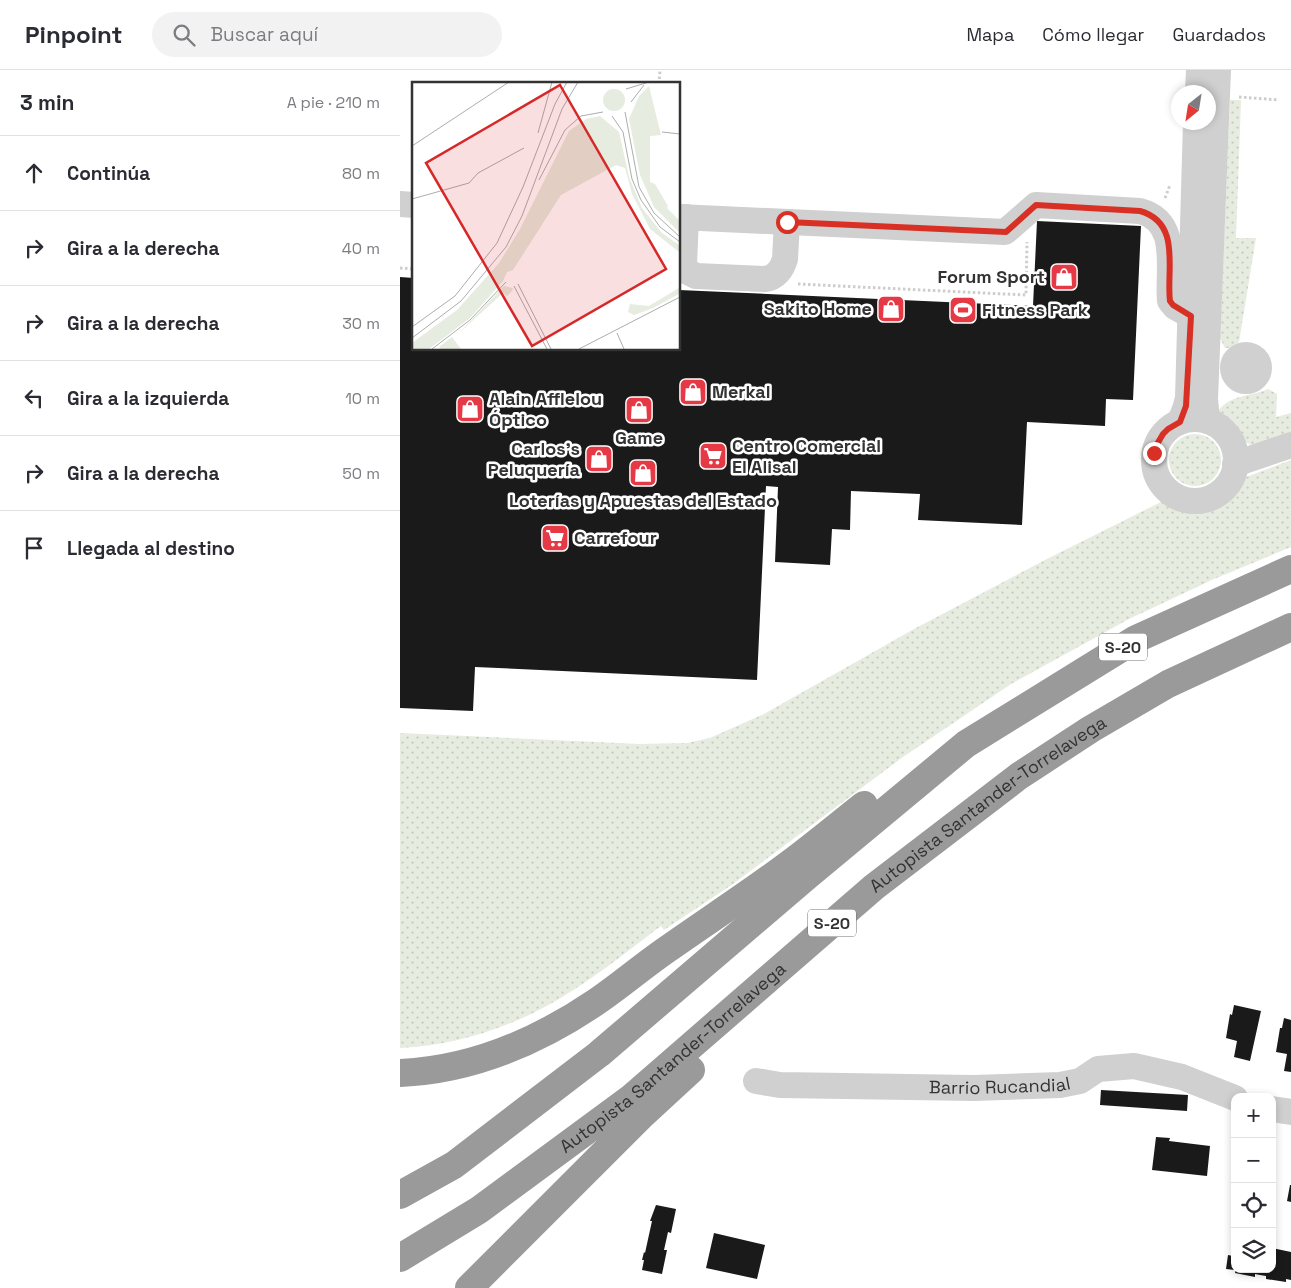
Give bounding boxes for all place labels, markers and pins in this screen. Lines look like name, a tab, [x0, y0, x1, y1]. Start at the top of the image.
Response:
shop icon: Forum Sport	[1049, 262, 1079, 292]
place label: Forum Sport	[938, 265, 1045, 288]
shop icon: Sakito Home	[876, 294, 906, 324]
sports icon: Fitness Park	[948, 295, 978, 325]
place label: Sakito Home	[764, 297, 872, 320]
place label: Fitness Park	[982, 298, 1088, 321]
shop icon: Merkal	[678, 377, 708, 407]
place label: Merkal	[712, 380, 771, 403]
place label: Alain Afflelou Óptico	[489, 387, 602, 431]
shop icon: Alain Afflelou Óptico	[455, 394, 485, 424]
shop icon: Game	[624, 395, 654, 425]
place label: Game	[615, 426, 663, 449]
place label: Centro Comercial El Alisal	[732, 434, 881, 478]
place label: Carlos's Peluquería	[488, 437, 581, 481]
supermarket icon: Centro Comercial El Alisal	[698, 441, 728, 471]
shop icon: Carlos's Peluquería	[584, 444, 614, 474]
shop icon: Loterías y Apuestas del Estado	[628, 458, 658, 488]
place label: Loterías y Apuestas del Estado	[509, 489, 777, 512]
supermarket icon: Carrefour	[540, 523, 570, 553]
place label: Carrefour	[574, 526, 657, 549]

